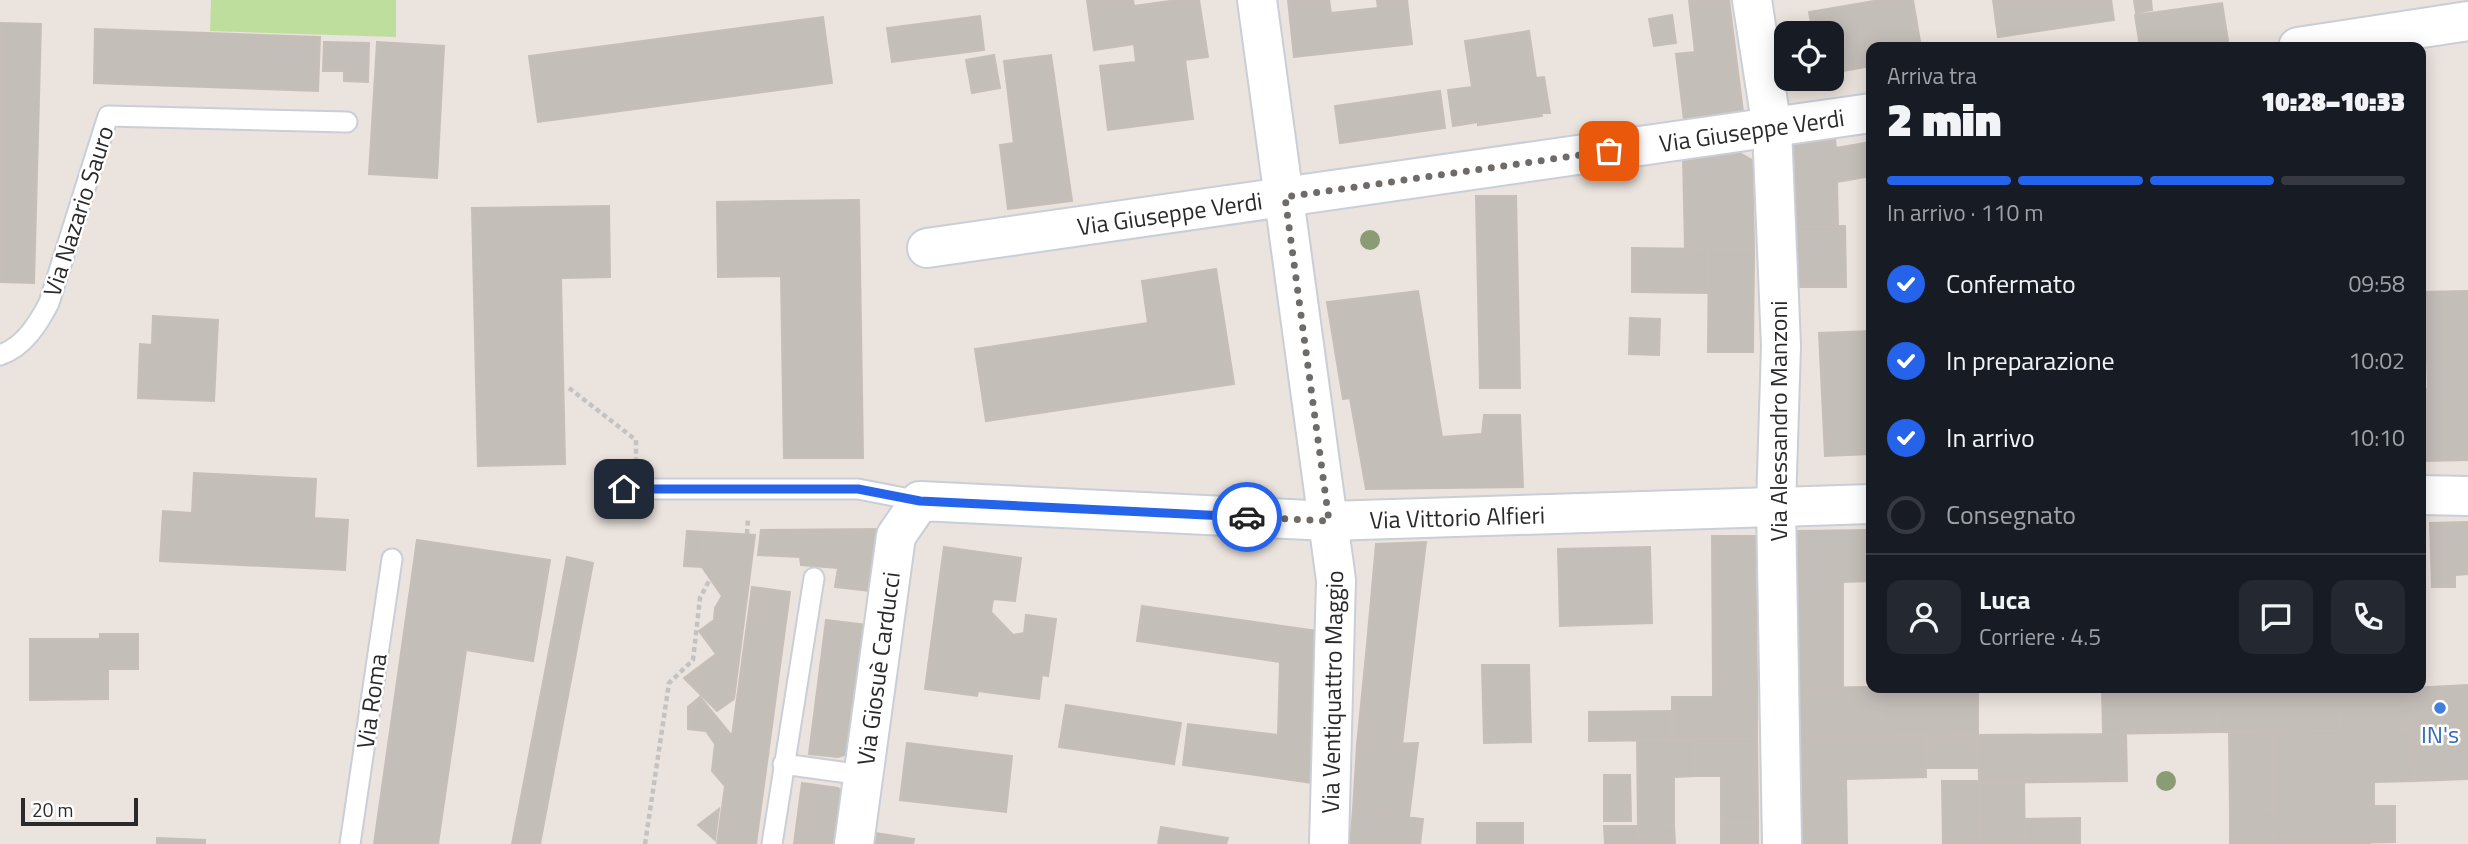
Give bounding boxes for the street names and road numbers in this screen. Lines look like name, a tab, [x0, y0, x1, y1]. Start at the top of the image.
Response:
street label: Via Giuseppe Verdi	[1657, 99, 1847, 161]
street label: Via Nazario Sauro	[33, 121, 123, 301]
street label: Via Giuseppe Verdi	[1075, 182, 1264, 244]
street label: Via Alessandro Manzoni	[1760, 300, 1796, 542]
street label: Via Vittorio Alfieri	[1369, 496, 1546, 538]
street label: Via Giosuè Carducci	[847, 569, 909, 768]
street label: Via Ventiquattro Maggio	[1312, 570, 1352, 814]
street label: Via Roma	[347, 651, 395, 751]

